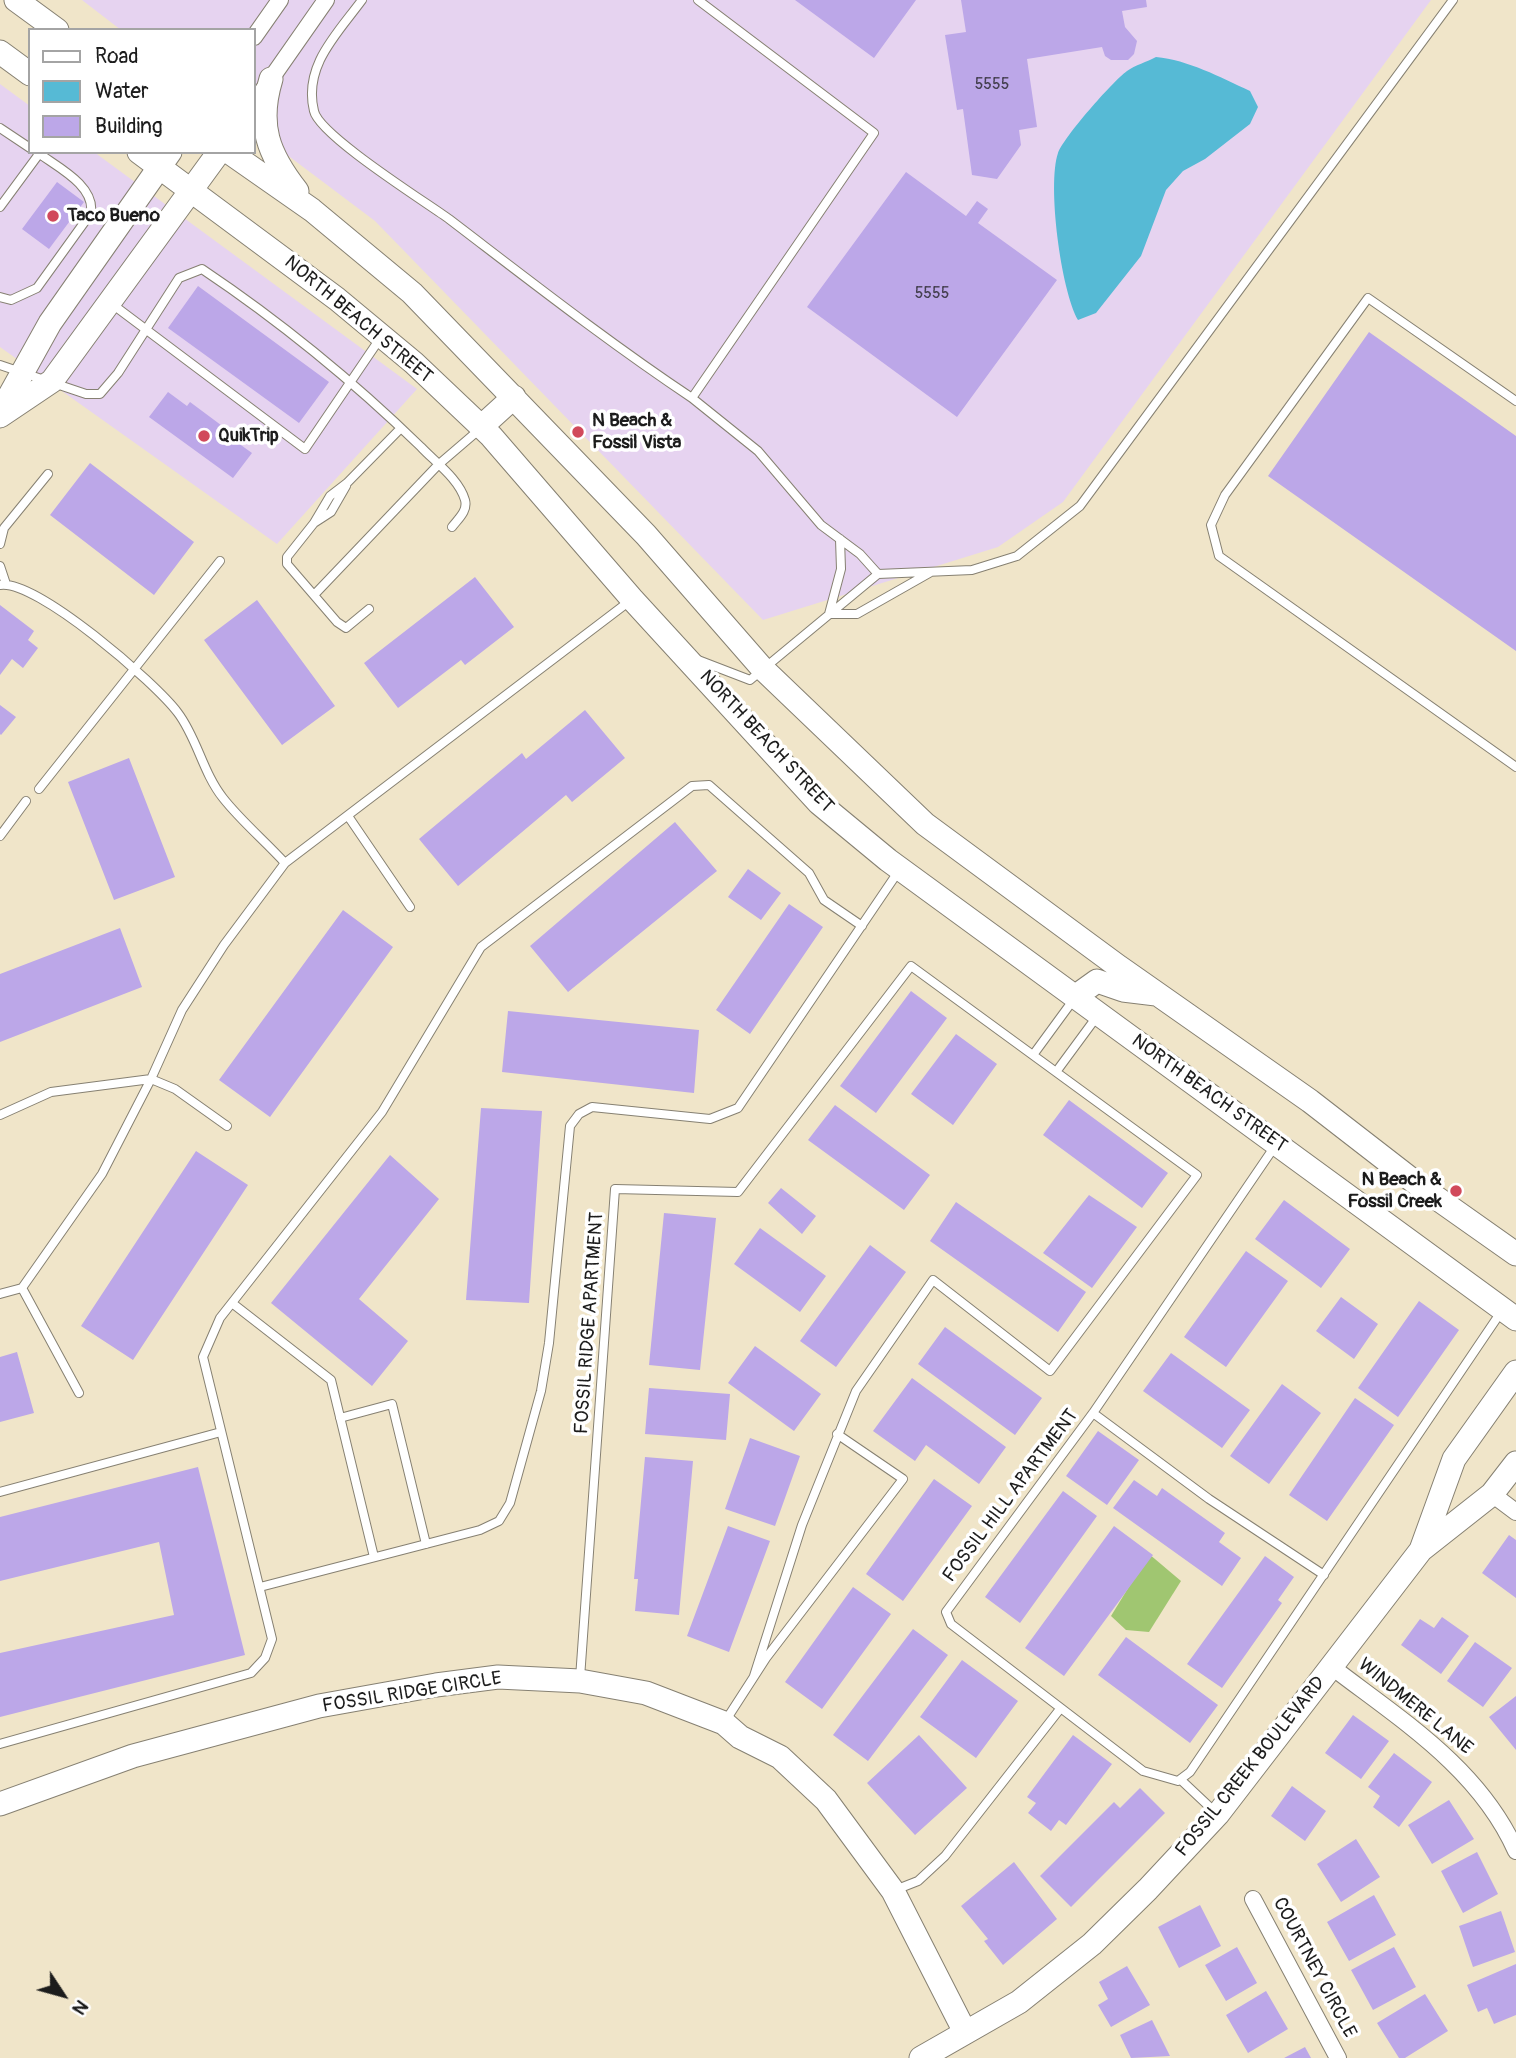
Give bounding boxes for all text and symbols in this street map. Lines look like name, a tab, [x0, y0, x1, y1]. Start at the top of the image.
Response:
legend	[28, 28, 256, 154]
text: Road	[95, 43, 139, 70]
house number: 5555	[975, 75, 1009, 95]
text: Water	[95, 78, 148, 105]
text: Building	[95, 113, 162, 140]
place label: Taco Bueno	[67, 205, 160, 227]
marker: Taco Bueno	[45, 208, 61, 224]
street label: NORTH BEACH STREET	[279, 251, 437, 389]
house number: 5555	[915, 284, 949, 304]
place label: N Beach & Fossil Vista	[592, 410, 681, 454]
marker: N Beach & Fossil Vista	[570, 424, 586, 440]
place label: QuikTrip	[218, 425, 279, 447]
marker: QuikTrip	[196, 428, 212, 444]
street label: NORTH BEACH STREET	[694, 666, 838, 818]
street label: NORTH BEACH STREET	[1127, 1030, 1291, 1158]
place label: N Beach & Fossil Creek	[1348, 1169, 1442, 1213]
marker: N Beach & Fossil Creek	[1448, 1183, 1464, 1199]
street label: FOSSIL RIDGE APARTMENT	[571, 1211, 609, 1435]
street label: FOSSIL HILL APARTMENT	[938, 1405, 1084, 1587]
street label: WINDMERE LANE	[1353, 1654, 1477, 1760]
street label: FOSSIL RIDGE CIRCLE	[321, 1668, 503, 1718]
street label: FOSSIL CREEK BOULEVARD	[1171, 1672, 1331, 1862]
street label: COURTNEY CIRCLE	[1267, 1894, 1361, 2042]
north arrow	[28, 1960, 98, 2030]
text: N	[67, 1995, 93, 2020]

